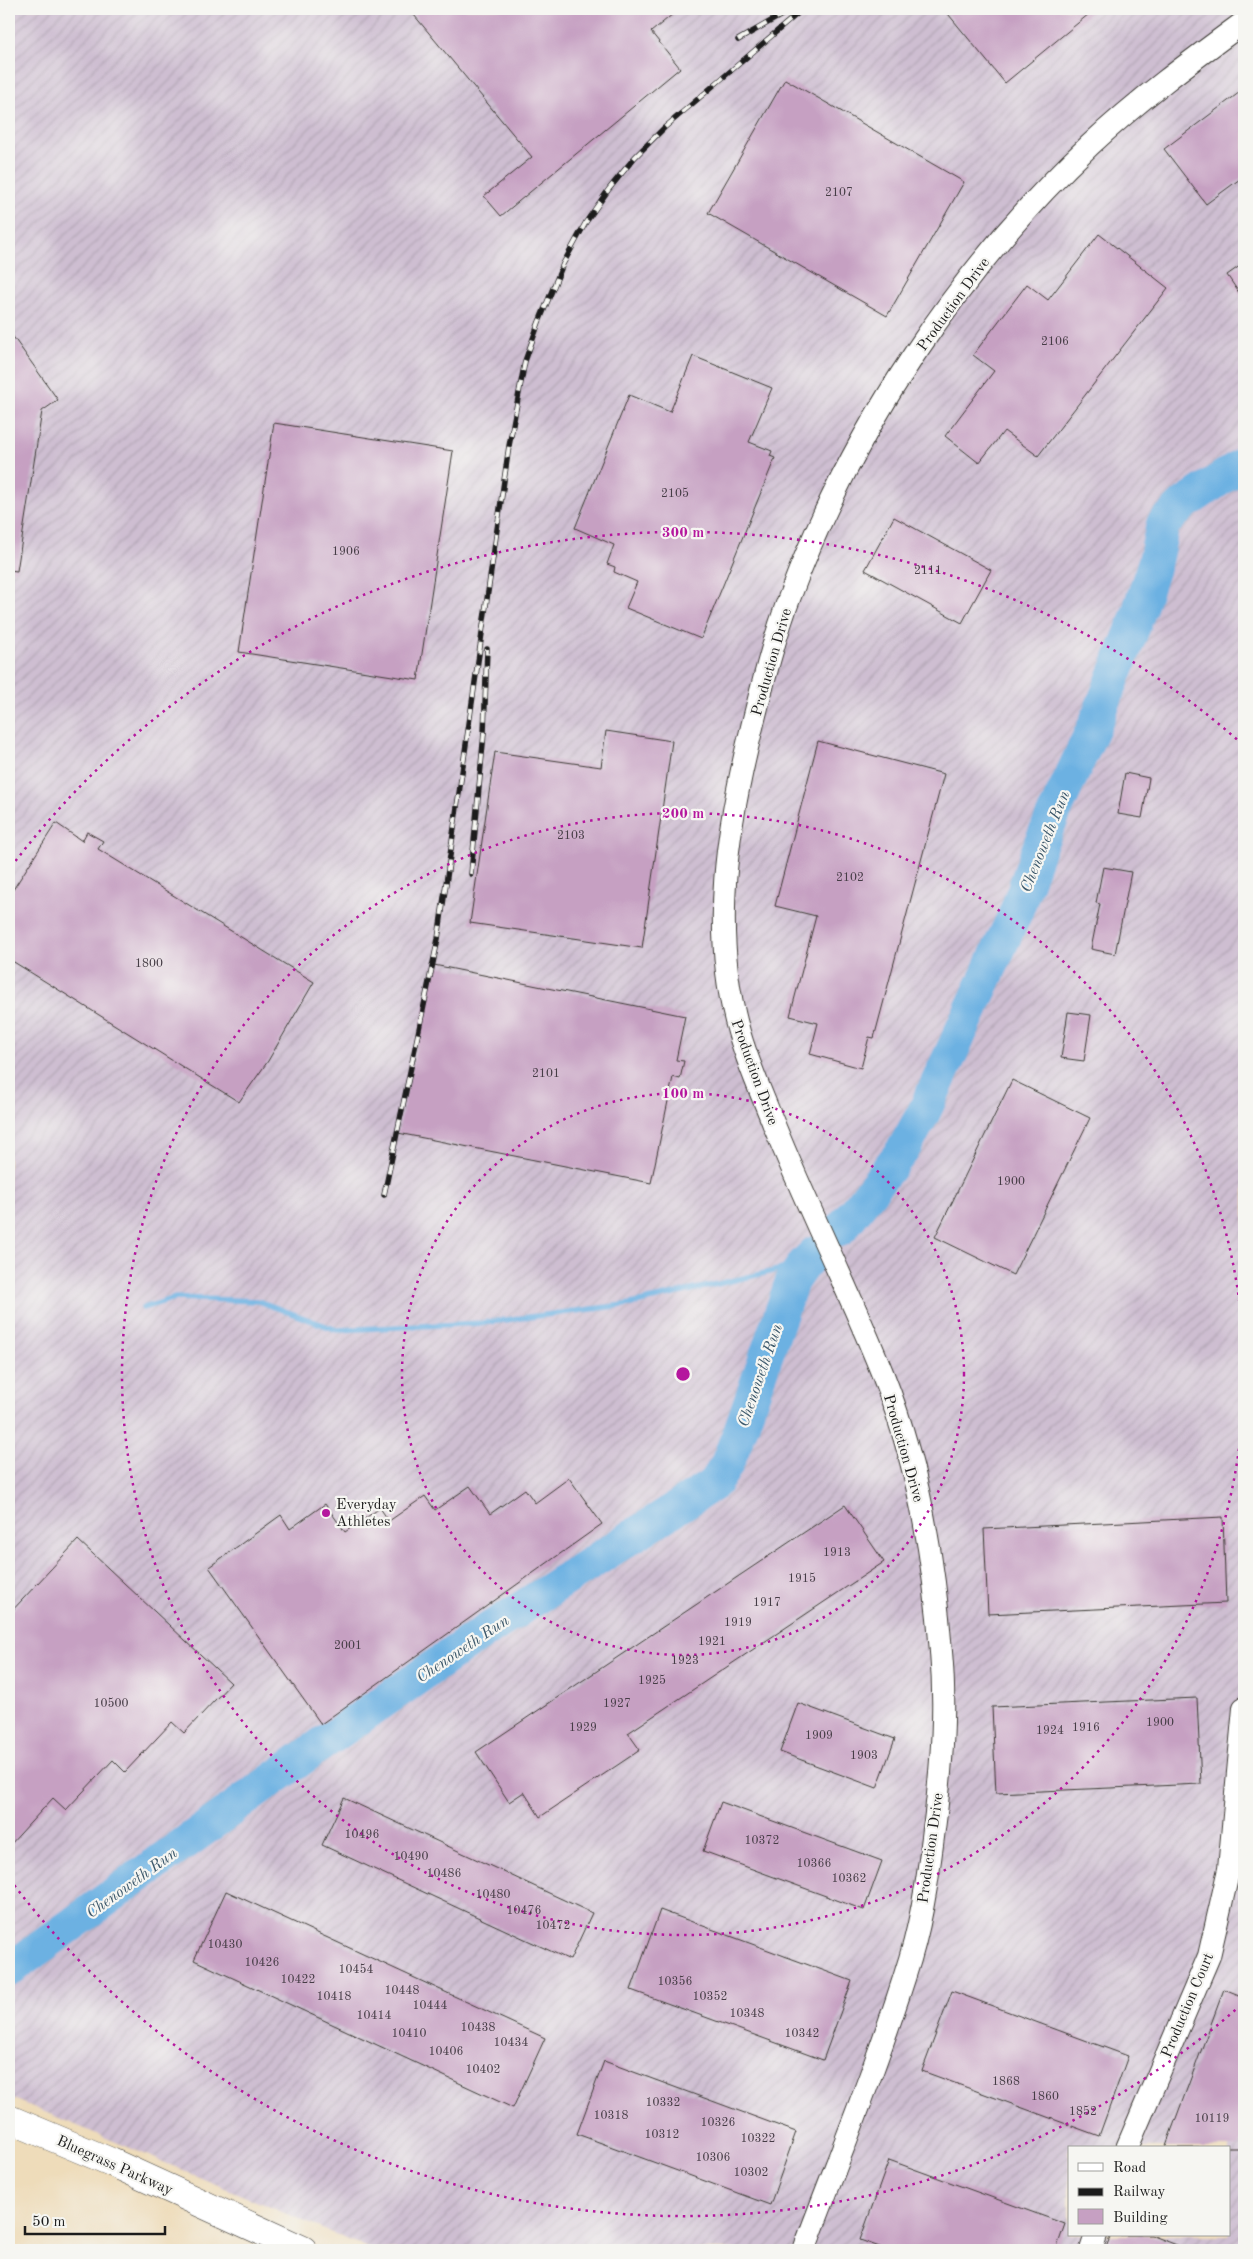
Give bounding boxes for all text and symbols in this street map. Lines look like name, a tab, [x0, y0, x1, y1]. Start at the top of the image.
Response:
house number: 2107	[825, 187, 853, 199]
street label: Production Drive	[915, 255, 993, 354]
house number: 2106	[1041, 336, 1069, 348]
house number: 2105	[661, 487, 689, 500]
text: 300 m	[662, 526, 704, 541]
house number: 1906	[332, 546, 360, 558]
house number: 2111	[914, 565, 942, 577]
street label: Production Drive	[750, 607, 795, 718]
water label: Chenoweth Run	[1018, 789, 1073, 895]
text: 200 m	[662, 807, 704, 822]
house number: 2103	[557, 830, 585, 842]
house number: 2102	[836, 872, 864, 884]
house number: 1800	[135, 958, 163, 970]
street label: Production Drive	[728, 1018, 780, 1127]
house number: 2101	[532, 1068, 560, 1080]
text: 100 m	[662, 1087, 704, 1102]
house number: 1900	[997, 1176, 1025, 1188]
water label: Chenoweth Run	[736, 1322, 786, 1429]
centre of rings	[674, 1365, 692, 1383]
street label: Production Drive	[880, 1393, 925, 1504]
place label: Everyday Athletes	[336, 1498, 397, 1530]
marker: Everyday Athletes	[320, 1507, 332, 1519]
house number: 1913	[823, 1547, 851, 1559]
house number: 1915	[788, 1572, 816, 1585]
house number: 1917	[753, 1597, 781, 1609]
water label: Chenoweth Run	[414, 1613, 512, 1686]
house number: 1919	[724, 1617, 752, 1629]
house number: 1921	[698, 1636, 726, 1648]
house number: 2001	[334, 1640, 362, 1652]
house number: 1923	[671, 1655, 699, 1667]
house number: 1925	[638, 1674, 666, 1687]
house number: 10500	[94, 1697, 128, 1710]
house number: 1927	[603, 1698, 631, 1710]
house number: 1900	[1146, 1717, 1174, 1729]
house number: 1929	[569, 1722, 597, 1734]
house number: 1916	[1072, 1722, 1100, 1734]
house number: 1924	[1036, 1725, 1064, 1737]
house number: 1909	[805, 1730, 833, 1742]
house number: 1903	[850, 1750, 878, 1762]
street label: Production Drive	[916, 1792, 947, 1904]
house number: 10496	[345, 1829, 379, 1841]
house number: 10372	[745, 1835, 779, 1847]
water label: Chenoweth Run	[84, 1846, 180, 1922]
house number: 10490	[394, 1851, 428, 1863]
house number: 10366	[797, 1858, 831, 1870]
house number: 10486	[427, 1868, 461, 1880]
house number: 10362	[832, 1873, 866, 1885]
house number: 10480	[476, 1889, 510, 1901]
house number: 10476	[507, 1905, 541, 1917]
house number: 10472	[536, 1920, 570, 1932]
house number: 10430	[208, 1939, 242, 1951]
street label: Production Court	[1160, 1951, 1217, 2060]
house number: 10426	[245, 1957, 279, 1969]
house number: 10454	[339, 1963, 373, 1976]
house number: 10422	[281, 1974, 315, 1986]
house number: 10356	[658, 1975, 692, 1988]
house number: 10448	[385, 1985, 419, 1997]
house number: 10352	[693, 1990, 727, 2003]
house number: 10418	[317, 1991, 351, 2003]
house number: 10444	[413, 2000, 447, 2012]
house number: 10348	[730, 2008, 764, 2020]
house number: 10414	[357, 2010, 391, 2022]
house number: 10438	[461, 2022, 495, 2034]
house number: 10410	[392, 2028, 426, 2040]
house number: 10342	[785, 2028, 819, 2040]
house number: 10434	[494, 2037, 528, 2049]
house number: 10406	[429, 2046, 463, 2058]
house number: 10402	[466, 2064, 500, 2076]
house number: 1868	[992, 2076, 1020, 2088]
house number: 1860	[1031, 2091, 1059, 2103]
house number: 10332	[646, 2097, 680, 2109]
house number: 1852	[1069, 2105, 1097, 2118]
house number: 10318	[594, 2110, 628, 2122]
house number: 10119	[1195, 2113, 1229, 2125]
house number: 10326	[701, 2117, 735, 2129]
house number: 10312	[645, 2129, 679, 2141]
house number: 10322	[741, 2133, 775, 2145]
street label: Bluegrass Parkway	[54, 2134, 175, 2199]
legend	[1068, 2146, 1230, 2236]
house number: 10306	[696, 2152, 730, 2164]
text: Road	[1113, 2161, 1147, 2176]
house number: 10302	[734, 2167, 768, 2179]
text: Railway	[1113, 2185, 1166, 2200]
scale bar	[25, 2204, 165, 2236]
text: Building	[1113, 2211, 1168, 2226]
text: 50 m	[32, 2215, 66, 2230]

